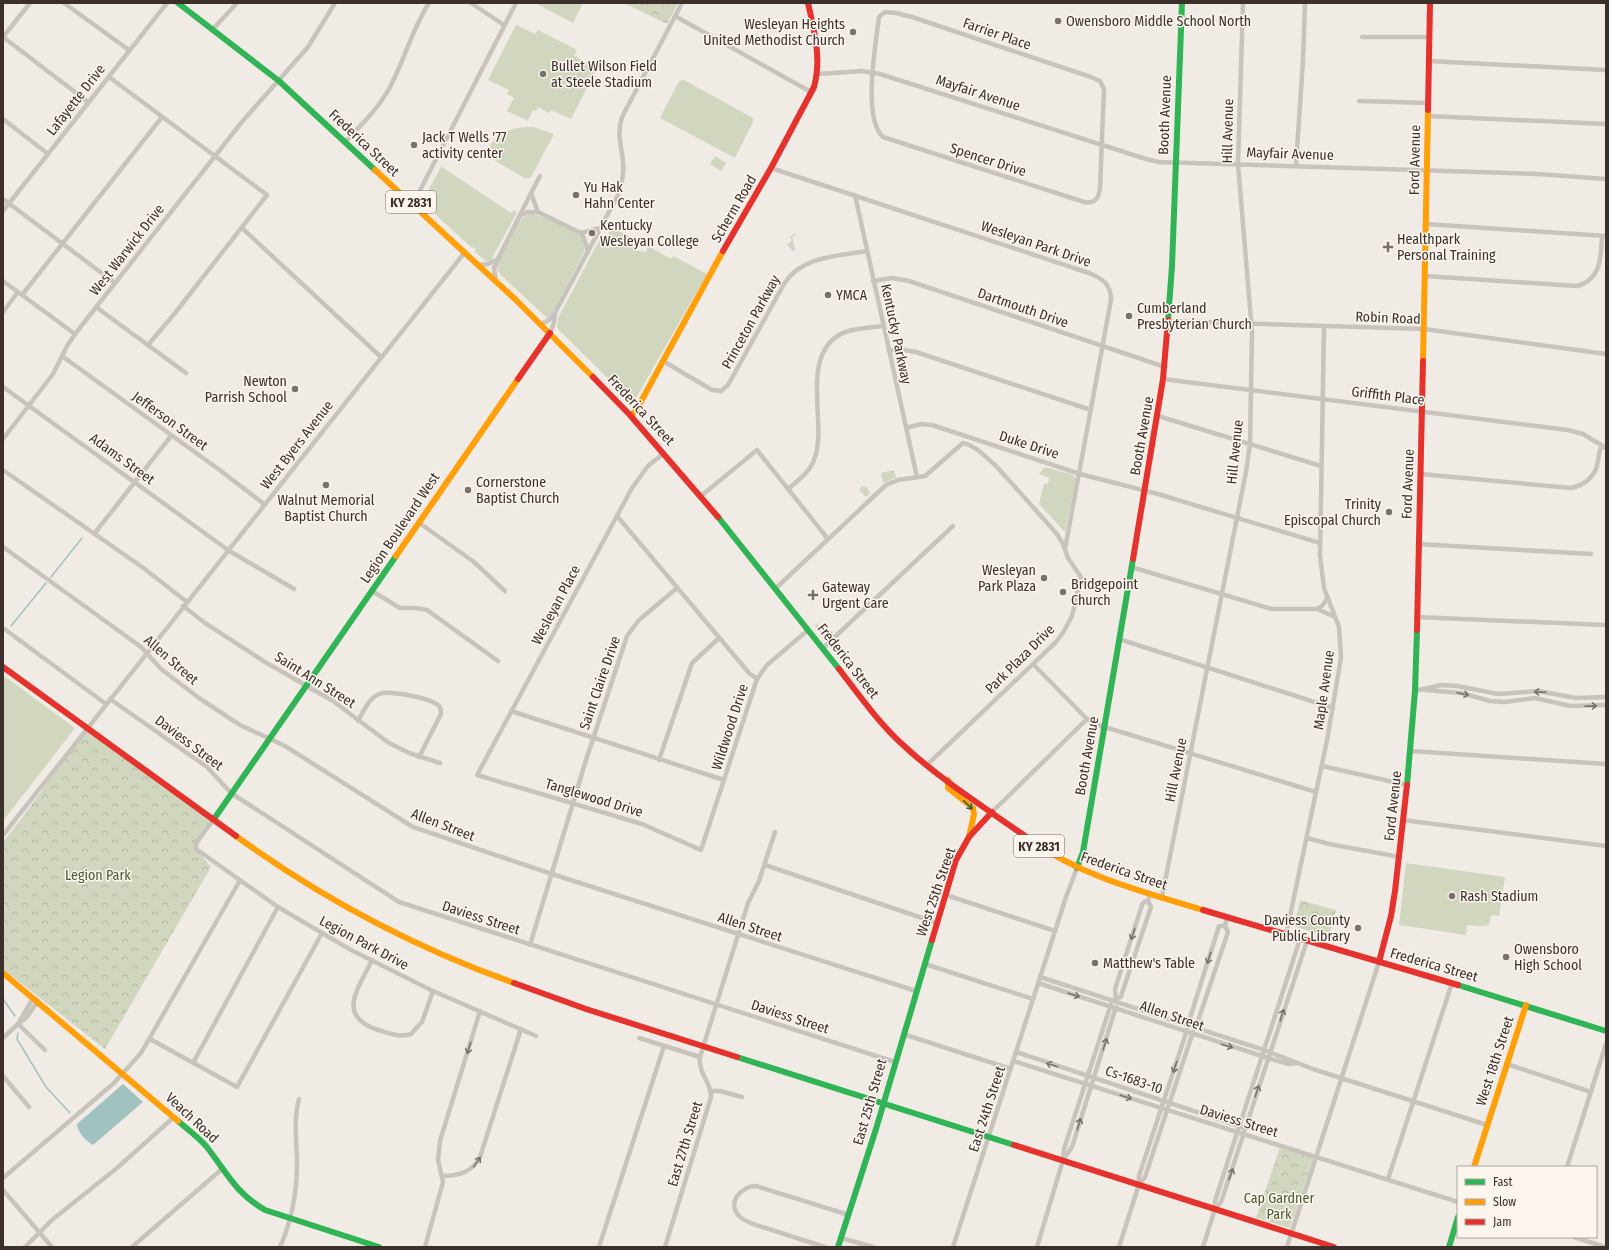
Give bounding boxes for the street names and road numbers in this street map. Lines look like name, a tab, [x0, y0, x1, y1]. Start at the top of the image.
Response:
street label: Farrier Place	[961, 14, 1033, 54]
street label: Lafayette Drive	[43, 61, 109, 139]
street label: Mayfair Avenue	[934, 71, 1022, 115]
street label: Booth Avenue	[1155, 75, 1175, 155]
street label: Hill Avenue	[1219, 98, 1237, 164]
street label: Frederica Street	[325, 106, 403, 180]
street label: Ford Avenue	[1406, 125, 1424, 195]
street label: Spencer Drive	[948, 140, 1028, 180]
street label: Mayfair Avenue	[1246, 144, 1334, 164]
street label: Scherm Road	[708, 172, 760, 246]
road number: KY 2831	[386, 191, 436, 213]
street label: West Warwick Drive	[86, 201, 168, 299]
street label: Wesleyan Park Drive	[979, 217, 1093, 271]
street label: Princeton Parkway	[718, 271, 784, 372]
street label: Kentucky Parkway	[877, 282, 915, 386]
street label: Dartmouth Drive	[975, 285, 1071, 331]
street label: Robin Road	[1355, 308, 1421, 328]
street label: Frederica Street	[604, 371, 678, 449]
street label: Griffith Place	[1350, 383, 1426, 409]
street label: Jefferson Street	[129, 388, 211, 454]
street label: Booth Avenue	[1127, 395, 1157, 477]
street label: West Byers Avenue	[257, 397, 337, 493]
street label: Hill Avenue	[1223, 419, 1247, 485]
street label: Duke Drive	[997, 427, 1061, 463]
street label: Adams Street	[86, 430, 158, 489]
street label: Ford Avenue	[1398, 448, 1418, 519]
street label: Legion Boulevard West	[357, 469, 444, 587]
street label: Wesleyan Place	[528, 562, 584, 648]
street label: Frederica Street	[813, 620, 883, 702]
street label: Park Plaza Drive	[982, 621, 1058, 697]
street label: Allen Street	[140, 632, 202, 689]
street label: Saint Claire Drive	[576, 634, 624, 732]
street label: Saint Ann Street	[271, 648, 359, 712]
street label: Maple Avenue	[1310, 649, 1338, 731]
street label: Wildwood Drive	[708, 682, 752, 772]
street label: Daviess Street	[152, 712, 227, 774]
street label: Booth Avenue	[1072, 715, 1102, 797]
street label: Hill Avenue	[1161, 737, 1191, 803]
street label: Ford Avenue	[1381, 770, 1405, 842]
street label: Tanglewood Drive	[543, 775, 645, 821]
street label: Allen Street	[409, 805, 478, 845]
road number: KY 2831	[1014, 835, 1064, 857]
street label: West 25th Street	[913, 845, 959, 939]
street label: Frederica Street	[1079, 848, 1170, 894]
street label: Daviess Street	[440, 897, 522, 939]
street label: Allen Street	[716, 909, 785, 946]
street label: Legion Park Drive	[316, 912, 412, 974]
street label: Frederica Street	[1388, 944, 1480, 986]
street label: Daviess Street	[749, 996, 831, 1038]
street label: Allen Street	[1138, 997, 1207, 1035]
street label: West 18th Street	[1473, 1014, 1518, 1108]
street label: East 25th Street	[850, 1056, 891, 1147]
street label: Cs-1683-10	[1103, 1062, 1165, 1098]
street label: East 24th Street	[965, 1063, 1009, 1154]
street label: Veach Road	[162, 1089, 222, 1147]
street label: East 27th Street	[664, 1099, 706, 1189]
street label: Daviess Street	[1198, 1101, 1281, 1141]

